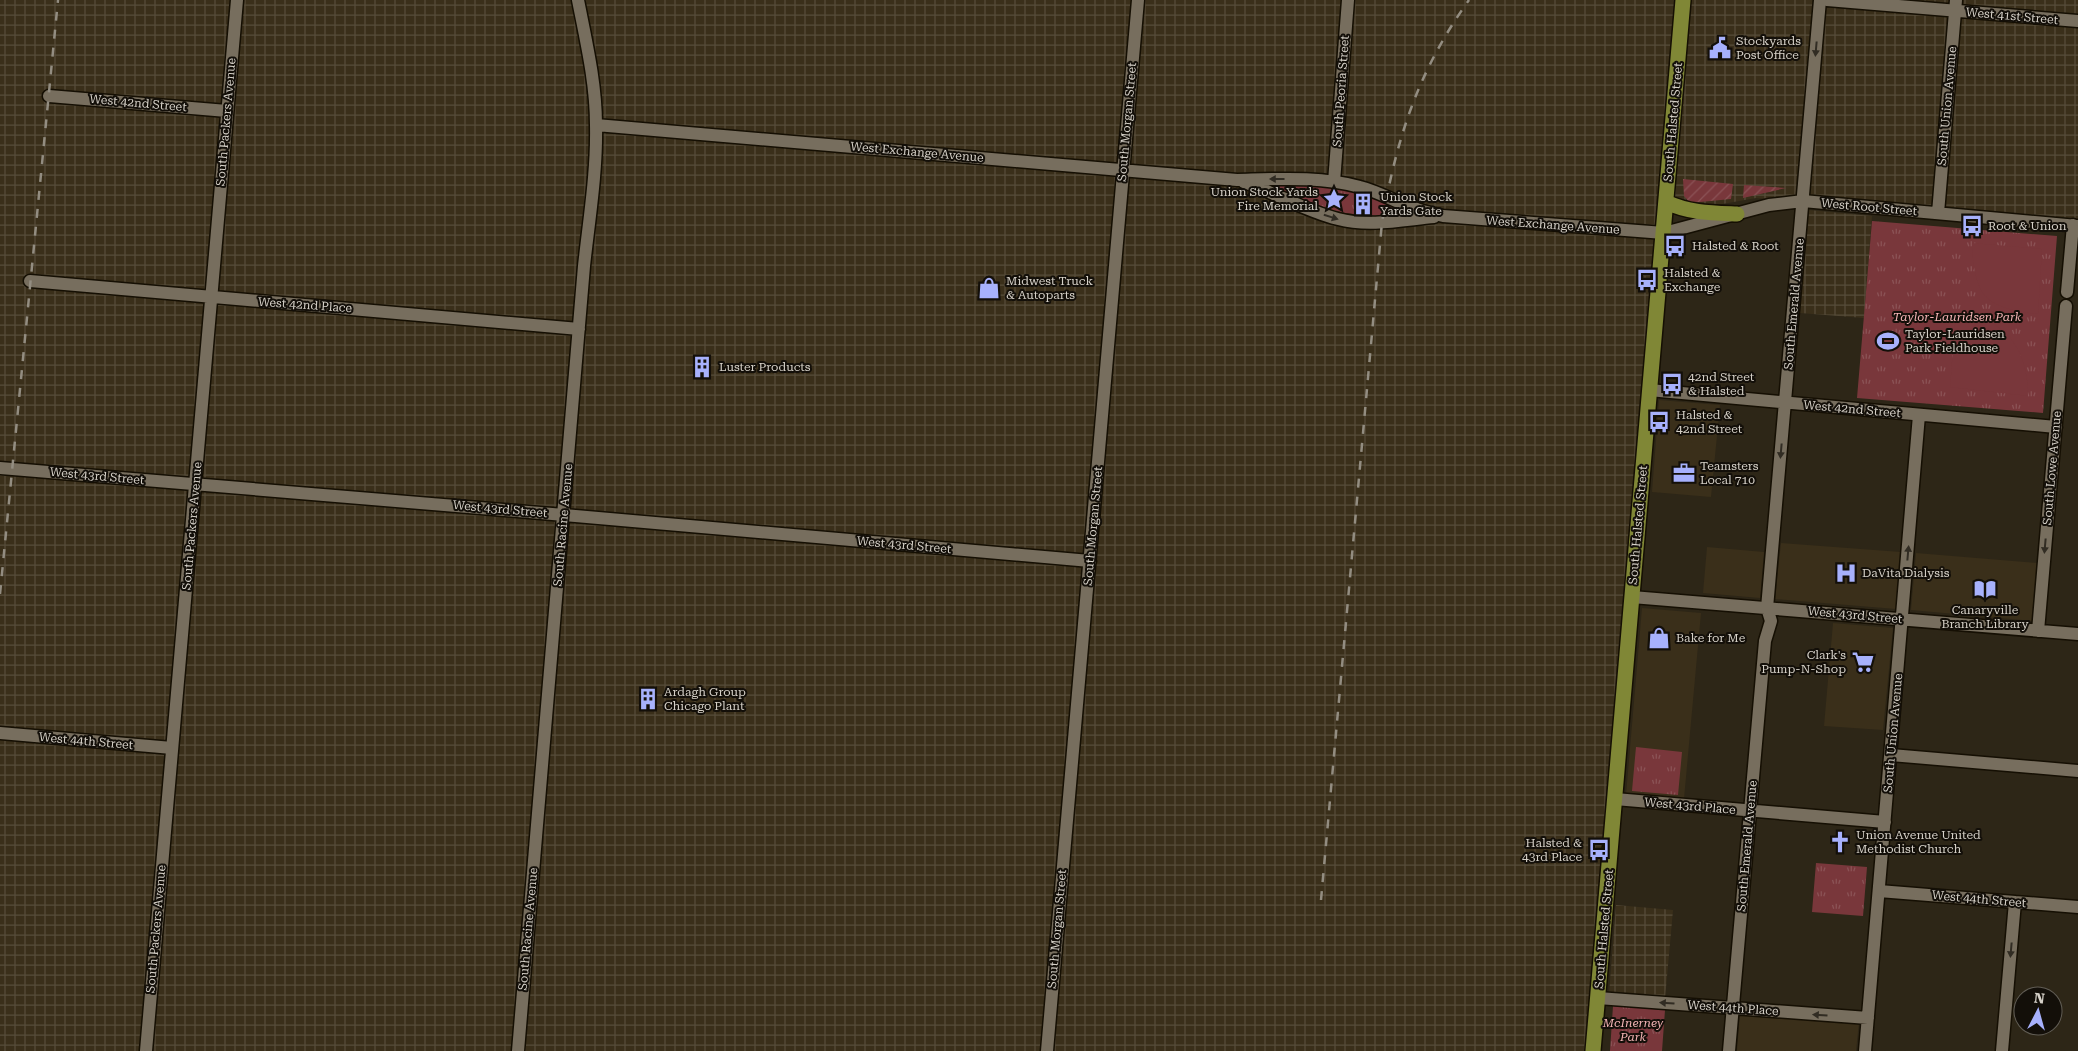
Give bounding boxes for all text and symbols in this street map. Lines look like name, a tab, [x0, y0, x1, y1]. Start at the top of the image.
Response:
street label: West 41st Street	[1965, 5, 2059, 27]
street label: South Peoria Street	[1330, 34, 1352, 147]
place label: Stockyards Post Office	[1736, 34, 1801, 62]
public building icon: Stockyards Post Office	[1707, 35, 1733, 61]
one-way arrow	[1812, 41, 1820, 57]
street label: South Union Avenue	[1935, 45, 1959, 166]
street label: South Packers Avenue	[213, 57, 239, 187]
street label: South Morgan Street	[1115, 61, 1139, 182]
street label: South Halsted Street	[1661, 61, 1685, 182]
street label: West 42nd Street	[89, 92, 188, 114]
street label: West Exchange Avenue	[850, 139, 985, 165]
one-way arrow	[1269, 175, 1285, 183]
place label: Union Stock Yards Fire Memorial	[1210, 185, 1318, 213]
place icon: Union Stock Yards Fire Memorial	[1321, 186, 1347, 212]
place label: Union Stock Yards Gate	[1380, 190, 1453, 218]
building icon: Union Stock Yards Gate	[1350, 191, 1376, 217]
street label: West Root Street	[1820, 196, 1918, 218]
one-way arrow	[1324, 213, 1339, 221]
street label: West Exchange Avenue	[1486, 213, 1621, 237]
bus stop icon: Root & Union	[1959, 213, 1985, 239]
place label: Root & Union	[1988, 219, 2067, 233]
bus stop icon: Halsted & Root	[1662, 233, 1688, 259]
street label: South Emerald Avenue	[1781, 237, 1807, 370]
place label: Halsted & Root	[1692, 239, 1779, 253]
place label: Halsted & Exchange	[1664, 266, 1721, 294]
bus stop icon: Halsted & Exchange	[1634, 267, 1660, 293]
place label: Midwest Truck & Autoparts	[1006, 274, 1093, 302]
shop icon: Midwest Truck & Autoparts	[976, 275, 1002, 301]
street label: West 42nd Place	[257, 295, 353, 315]
park label: Taylor-Lauridsen Park	[1893, 310, 2022, 324]
place label: Taylor-Lauridsen Park Fieldhouse	[1905, 327, 2005, 355]
sports icon: Taylor-Lauridsen Park Fieldhouse	[1875, 328, 1901, 354]
building icon: Luster Products	[689, 354, 715, 380]
place label: Luster Products	[719, 360, 811, 374]
place label: 42nd Street & Halsted	[1688, 370, 1755, 398]
bus stop icon: 42nd Street & Halsted	[1659, 371, 1685, 397]
street label: West 42nd Street	[1803, 398, 1902, 420]
place label: Halsted & 42nd Street	[1676, 408, 1743, 436]
bus stop icon: Halsted & 42nd Street	[1646, 409, 1672, 435]
street label: South Lowe Avenue	[2040, 410, 2064, 526]
one-way arrow	[1777, 444, 1785, 460]
place label: Teamsters Local 710	[1700, 459, 1759, 487]
office icon: Teamsters Local 710	[1671, 460, 1697, 486]
street label: South Packers Avenue	[179, 461, 205, 591]
street label: South Racine Avenue	[551, 463, 575, 587]
street label: South Halsted Street	[1626, 464, 1650, 585]
street label: West 43rd Street	[49, 465, 145, 487]
street label: South Morgan Street	[1081, 465, 1105, 586]
street label: West 43rd Street	[452, 498, 548, 520]
street label: West 43rd Street	[856, 534, 952, 556]
one-way arrow	[2041, 538, 2049, 554]
one-way arrow	[1904, 545, 1912, 561]
hospital icon: DaVita Dialysis	[1833, 560, 1859, 586]
place label: DaVita Dialysis	[1862, 566, 1950, 580]
library icon: Canaryville Branch Library	[1972, 576, 1998, 602]
place label: Canaryville Branch Library	[1941, 603, 2029, 631]
street label: West 43rd Street	[1807, 604, 1903, 626]
shop icon: Bake for Me	[1646, 625, 1672, 651]
place label: Bake for Me	[1676, 631, 1746, 645]
place label: Clark's Pump-N-Shop	[1761, 648, 1846, 676]
supermarket icon: Clark's Pump-N-Shop	[1850, 649, 1876, 675]
street label: South Union Avenue	[1881, 672, 1905, 793]
place label: Ardagh Group Chicago Plant	[664, 685, 746, 713]
building icon: Ardagh Group Chicago Plant	[635, 686, 661, 712]
street label: West 44th Street	[38, 730, 134, 752]
street label: South Emerald Avenue	[1734, 779, 1760, 912]
street label: West 43rd Place	[1644, 795, 1737, 817]
place label: Union Avenue United Methodist Church	[1856, 828, 1981, 856]
church icon: Union Avenue United Methodist Church	[1827, 829, 1853, 855]
place label: Halsted & 43rd Place	[1522, 836, 1582, 864]
bus stop icon: Halsted & 43rd Place	[1586, 837, 1612, 863]
street label: South Packers Avenue	[143, 864, 169, 994]
street label: South Racine Avenue	[516, 867, 540, 991]
street label: South Morgan Street	[1045, 868, 1069, 989]
street label: South Halsted Street	[1592, 868, 1616, 989]
street label: West 44th Street	[1931, 888, 2027, 910]
one-way arrow	[2006, 943, 2014, 959]
north arrow	[2013, 986, 2063, 1036]
text: N	[2033, 990, 2046, 1007]
street label: West 44th Place	[1687, 998, 1779, 1018]
one-way arrow	[1659, 999, 1675, 1007]
one-way arrow	[1811, 1010, 1827, 1018]
park label: McInerney Park	[1602, 1016, 1664, 1044]

